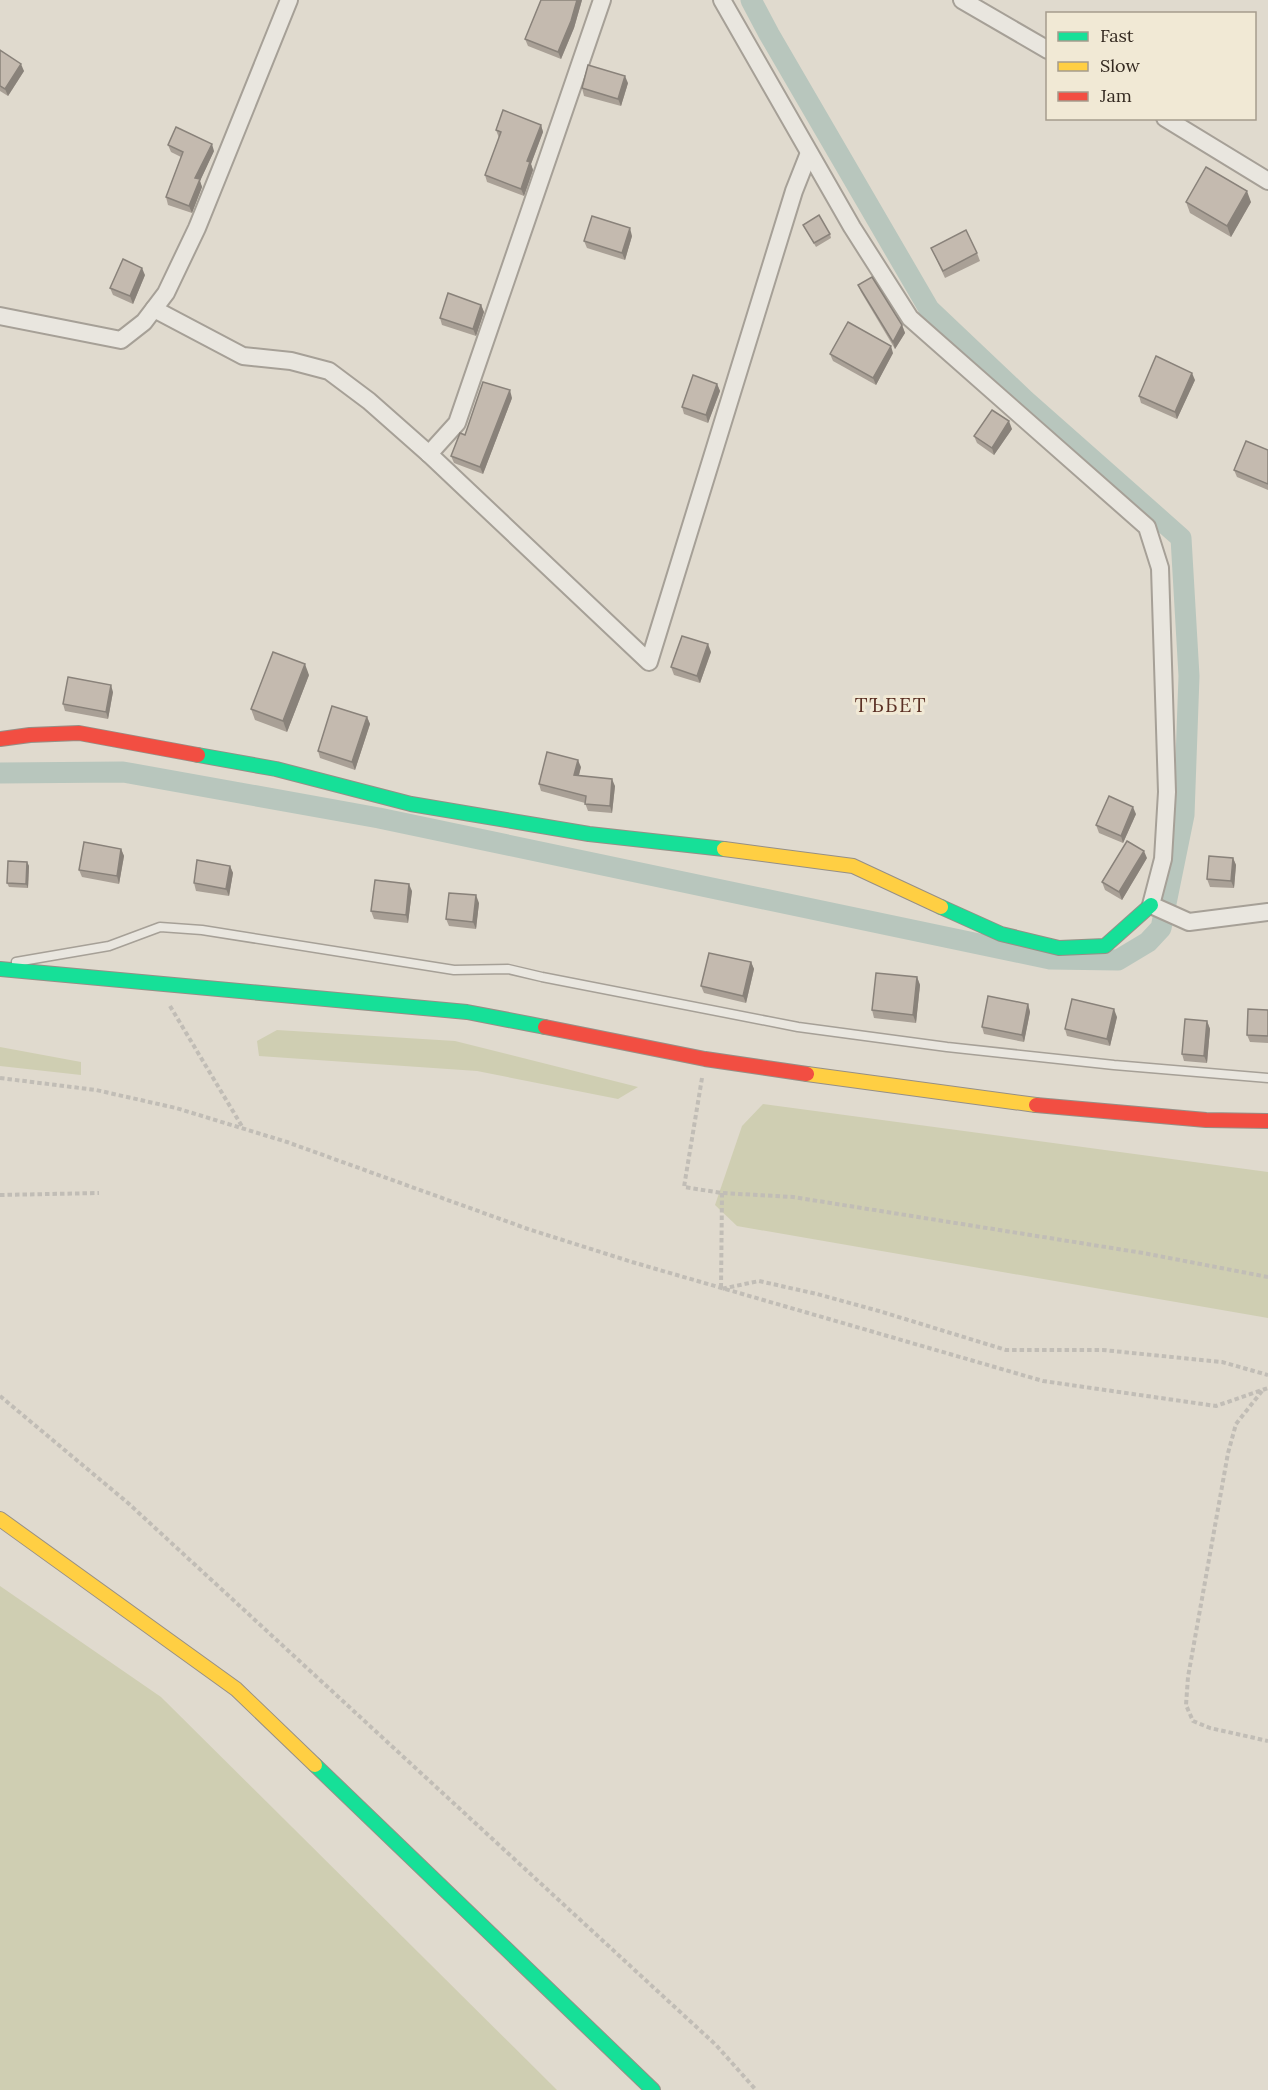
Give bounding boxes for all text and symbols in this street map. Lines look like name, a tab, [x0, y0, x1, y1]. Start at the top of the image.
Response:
legend	[1046, 12, 1256, 120]
text: Fast	[1100, 24, 1134, 47]
text: Slow	[1100, 54, 1140, 77]
text: Jam	[1099, 84, 1132, 107]
district label: ТЪБЕТ	[855, 692, 927, 717]

